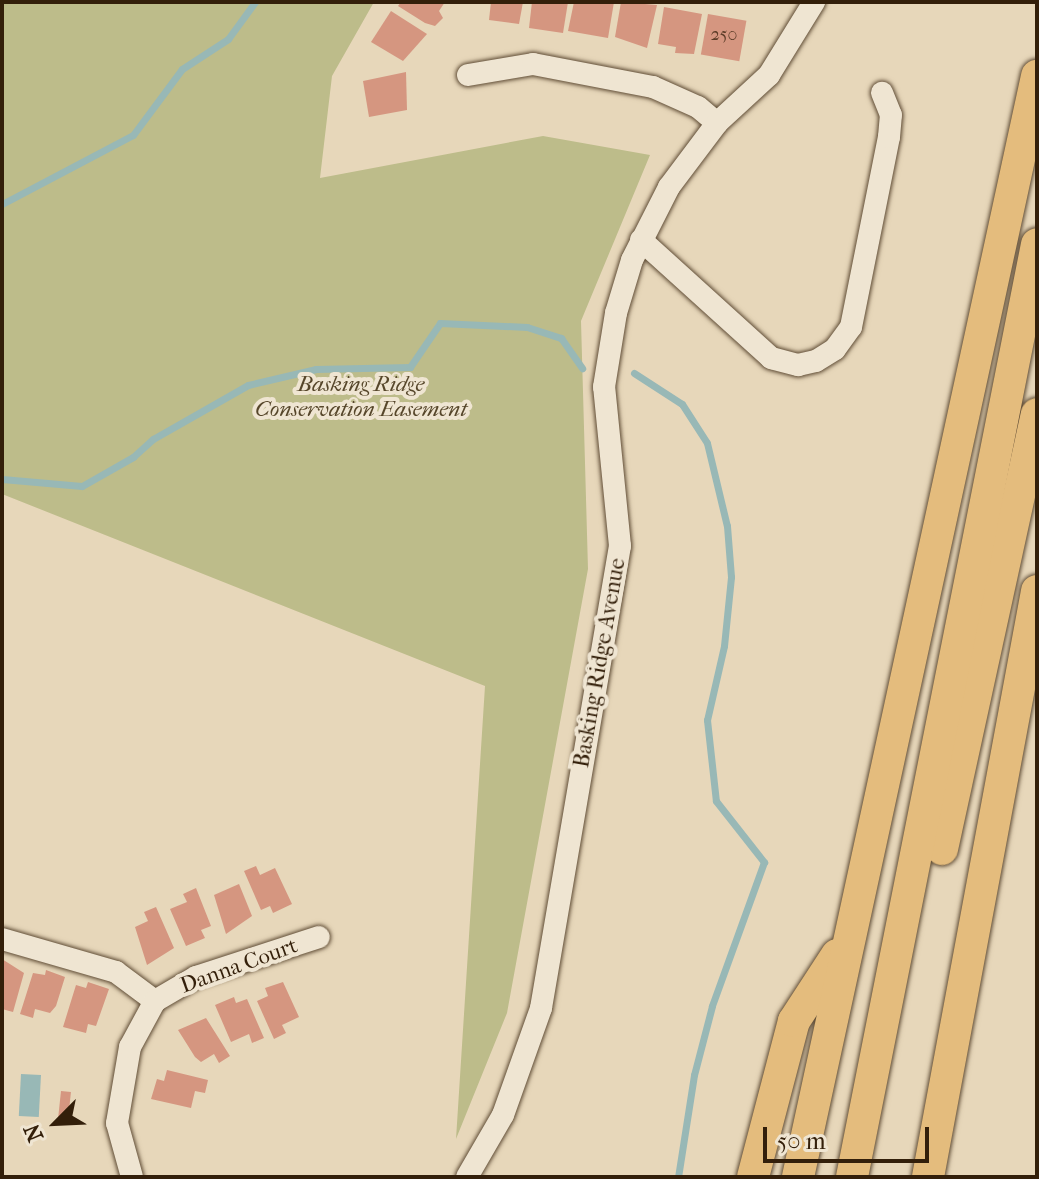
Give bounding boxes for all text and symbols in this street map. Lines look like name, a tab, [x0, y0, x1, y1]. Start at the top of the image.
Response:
house number: 250	[711, 24, 737, 46]
park label: Basking Ridge Conservation Easement	[255, 371, 467, 422]
street label: Basking Ridge Avenue	[569, 556, 631, 770]
street label: Danna Court	[177, 933, 301, 999]
north arrow	[16, 1083, 96, 1163]
scale bar	[767, 1111, 933, 1161]
text: N	[19, 1120, 49, 1146]
text: 50 m	[777, 1127, 826, 1155]

